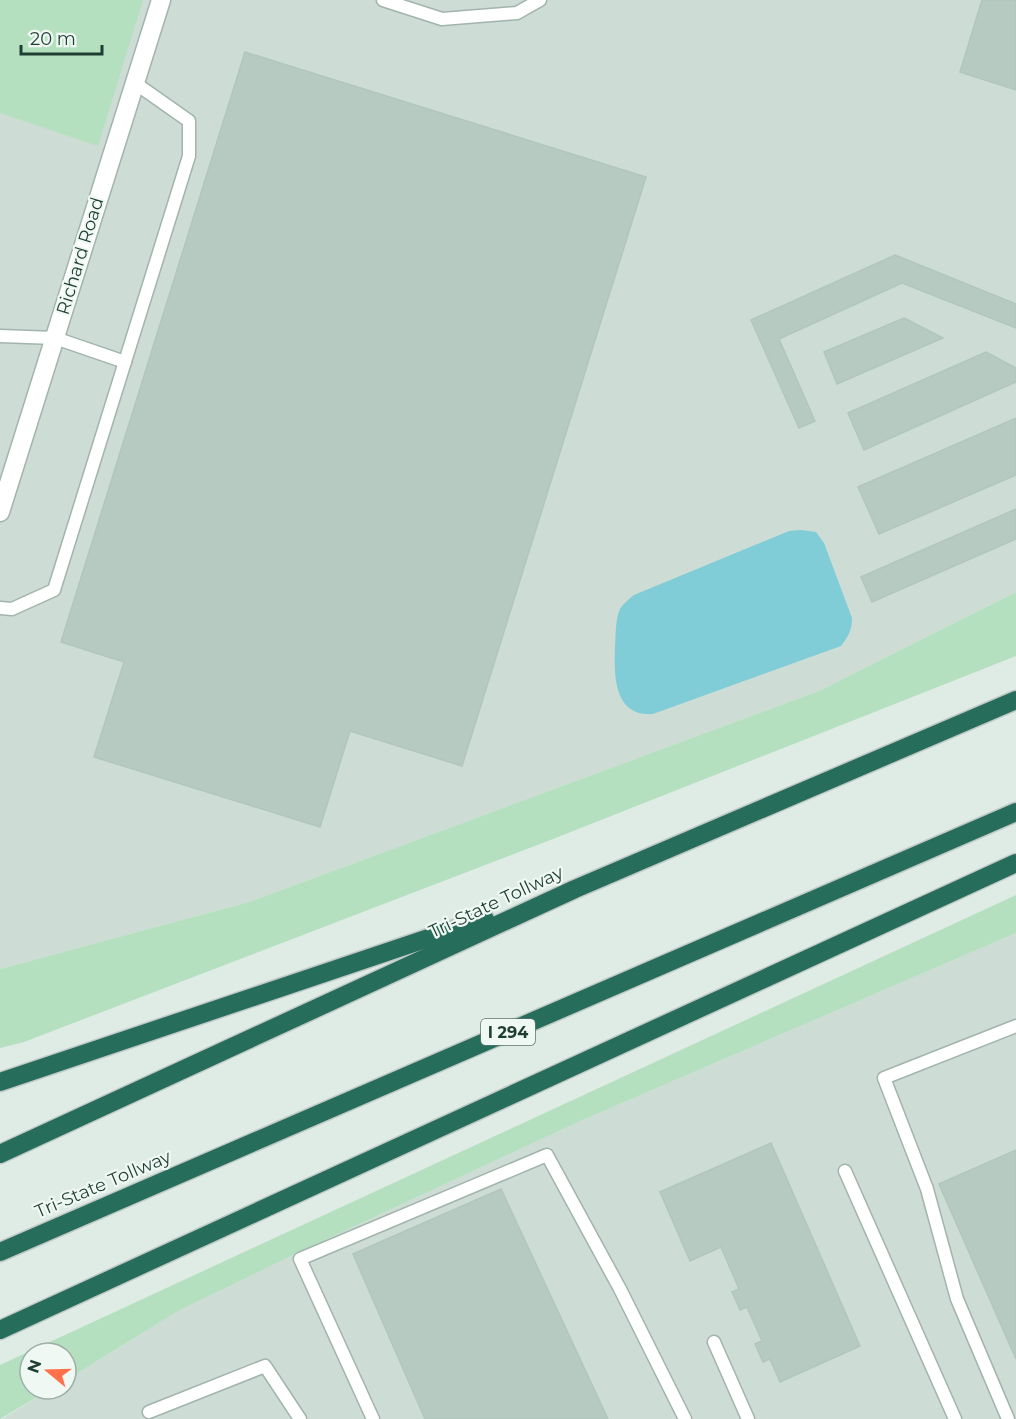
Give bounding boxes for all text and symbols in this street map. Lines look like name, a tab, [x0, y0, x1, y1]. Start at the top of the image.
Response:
scale bar	[21, 18, 102, 56]
text: 20 m	[30, 28, 76, 50]
street label: Richard Road	[52, 195, 108, 317]
street label: Tri-State Tollway	[425, 861, 567, 943]
road number: I 294	[481, 1019, 535, 1045]
street label: Tri-State Tollway	[32, 1145, 175, 1223]
north arrow	[18, 1341, 78, 1401]
text: N	[23, 1357, 45, 1375]

